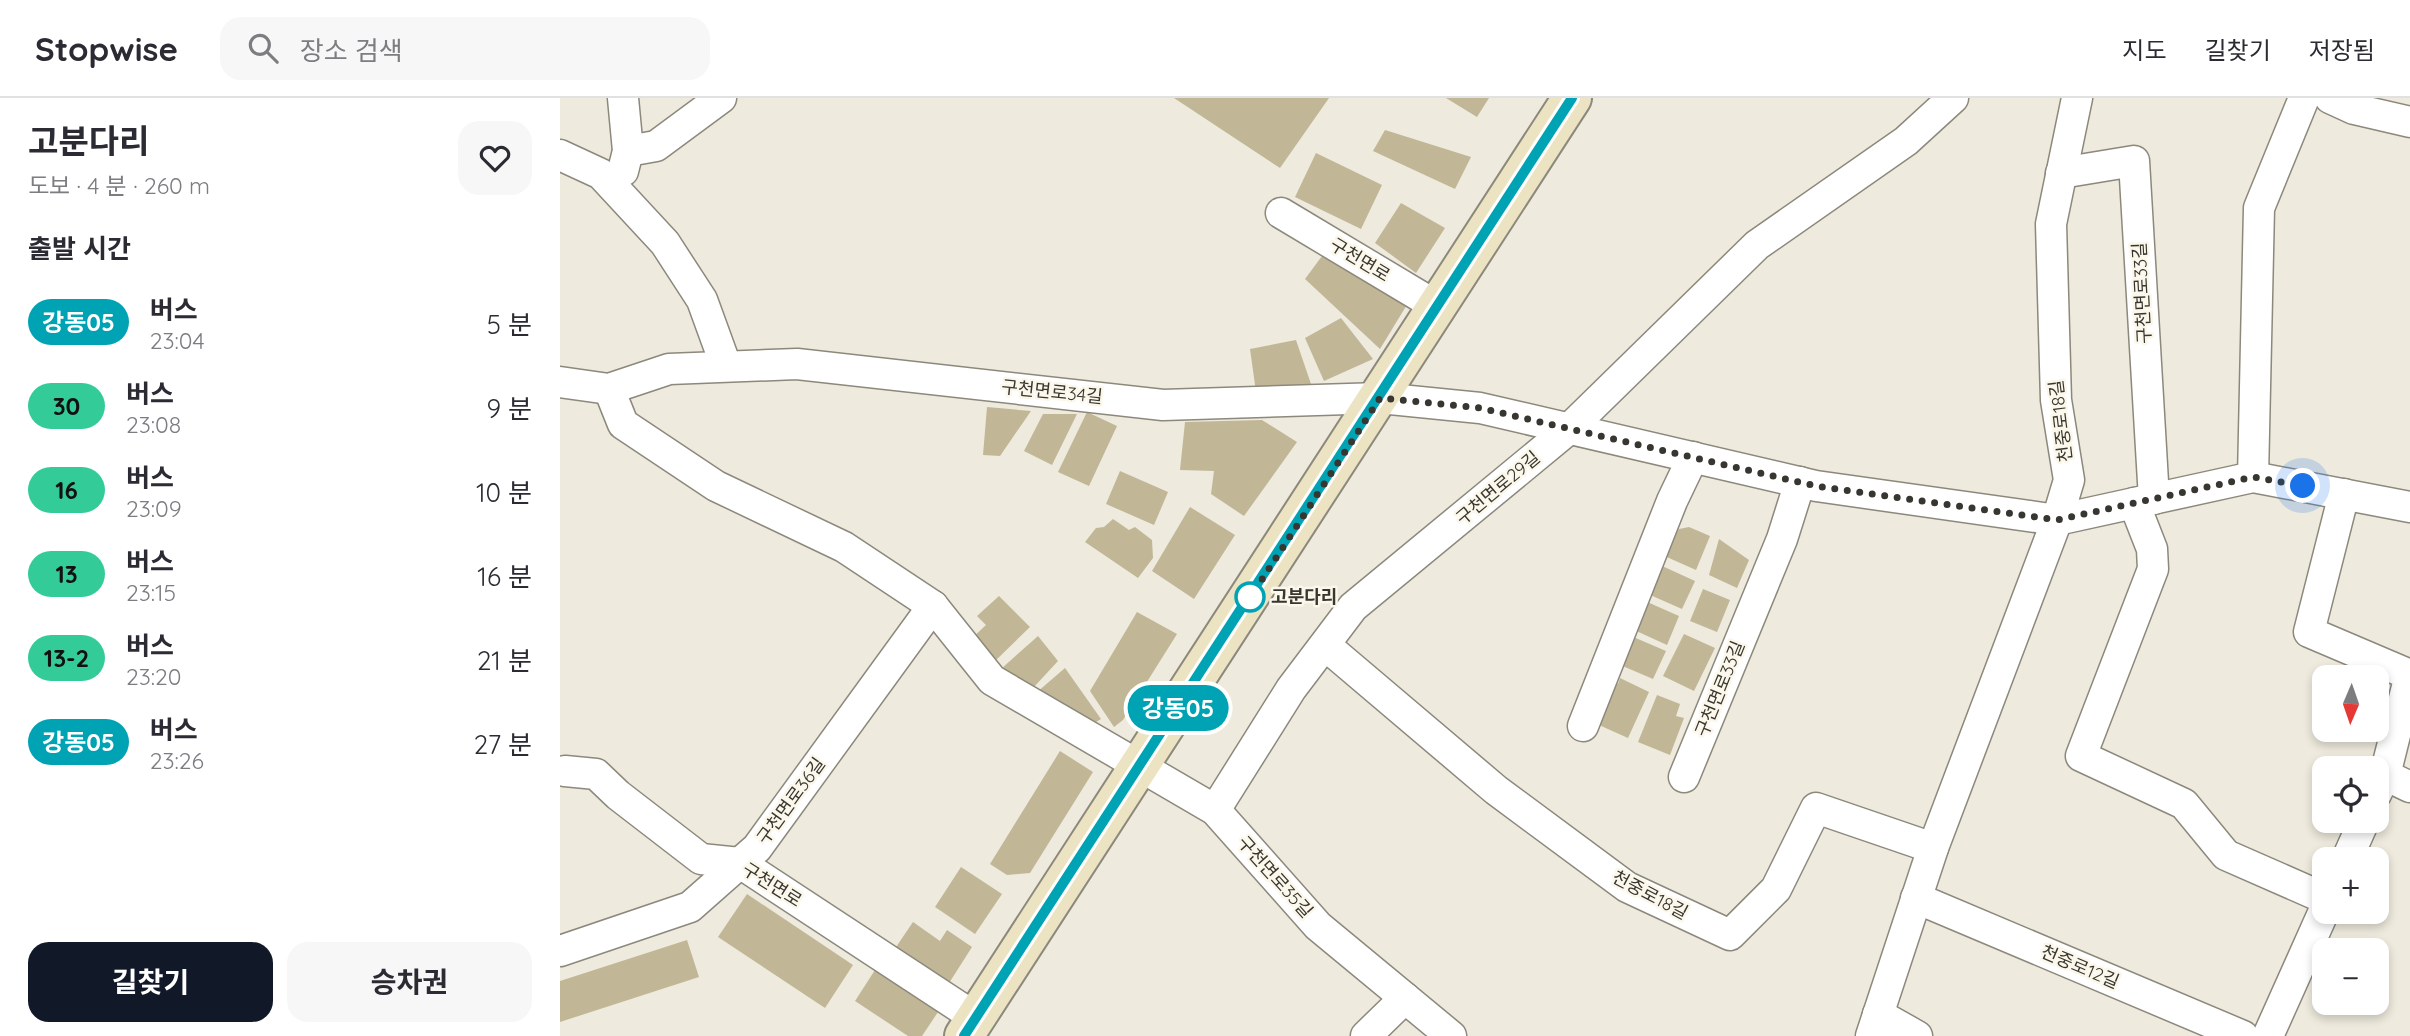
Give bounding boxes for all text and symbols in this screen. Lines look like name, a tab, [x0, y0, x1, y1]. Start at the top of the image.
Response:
search box	[220, 17, 710, 80]
text: Stopwise	[35, 28, 178, 69]
icon: search	[244, 29, 282, 67]
text: 장소 검색	[300, 34, 403, 67]
text: 지도	[2122, 35, 2167, 65]
text: 길찾기	[2205, 35, 2271, 65]
text: 저장됨	[2309, 35, 2375, 65]
text: 고분다리	[28, 120, 149, 161]
button: heart	[458, 121, 532, 195]
text: 도보 · 4 분 · 260 m	[28, 171, 210, 200]
text: 출발 시간	[28, 232, 131, 265]
street label: 구천면로	[1326, 233, 1395, 286]
street label: 구천면로33길	[2127, 242, 2156, 344]
text: 버스	[150, 293, 198, 326]
text: 강동05	[42, 307, 115, 337]
text: 5 분	[487, 308, 532, 341]
text: 23:04	[150, 326, 205, 355]
street label: 구천면로34길	[1000, 375, 1104, 408]
text: 버스	[126, 377, 174, 410]
street label: 천중로18길	[2044, 379, 2077, 463]
text: 30	[53, 391, 80, 421]
text: 9 분	[486, 392, 532, 425]
text: 23:08	[126, 410, 181, 439]
street label: 구천면로29길	[1451, 446, 1544, 529]
text: 버스	[126, 461, 174, 494]
your location	[2285, 468, 2320, 503]
text: 16	[55, 475, 78, 505]
text: 10 분	[476, 476, 532, 509]
text: 23:09	[126, 494, 182, 523]
text: 버스	[126, 545, 174, 578]
text: 13	[55, 559, 78, 589]
text: 16 분	[477, 560, 532, 593]
text: 23:15	[126, 578, 176, 607]
marker: 고분다리	[1235, 582, 1265, 612]
place label: 고분다리	[1271, 585, 1337, 608]
text: 버스	[126, 629, 174, 662]
street label: 구천면로33길	[1690, 637, 1749, 740]
text: 13-2	[44, 643, 89, 673]
text: 21 분	[477, 644, 532, 677]
text: 23:20	[126, 662, 182, 691]
north arrow	[2312, 665, 2389, 742]
map controls	[2312, 665, 2389, 1015]
line badge: 강동05	[1129, 685, 1227, 731]
text: 강동05	[1142, 693, 1214, 723]
text: 버스	[150, 713, 198, 746]
text: 강동05	[42, 727, 115, 757]
text: 27 분	[474, 728, 532, 761]
text: 23:26	[150, 746, 204, 775]
street label: 구천면로36길	[751, 753, 830, 849]
button: locate	[2312, 756, 2389, 833]
street label: 구천면로35길	[1233, 831, 1318, 922]
button: +	[2312, 847, 2389, 924]
street label: 구천면로	[738, 857, 806, 912]
street label: 천중로18길	[1608, 865, 1692, 924]
button: −	[2312, 938, 2389, 1015]
street label: 천중로12길	[2038, 940, 2123, 993]
button: 길찾기	[28, 942, 273, 1022]
button: 승차권	[287, 942, 532, 1022]

